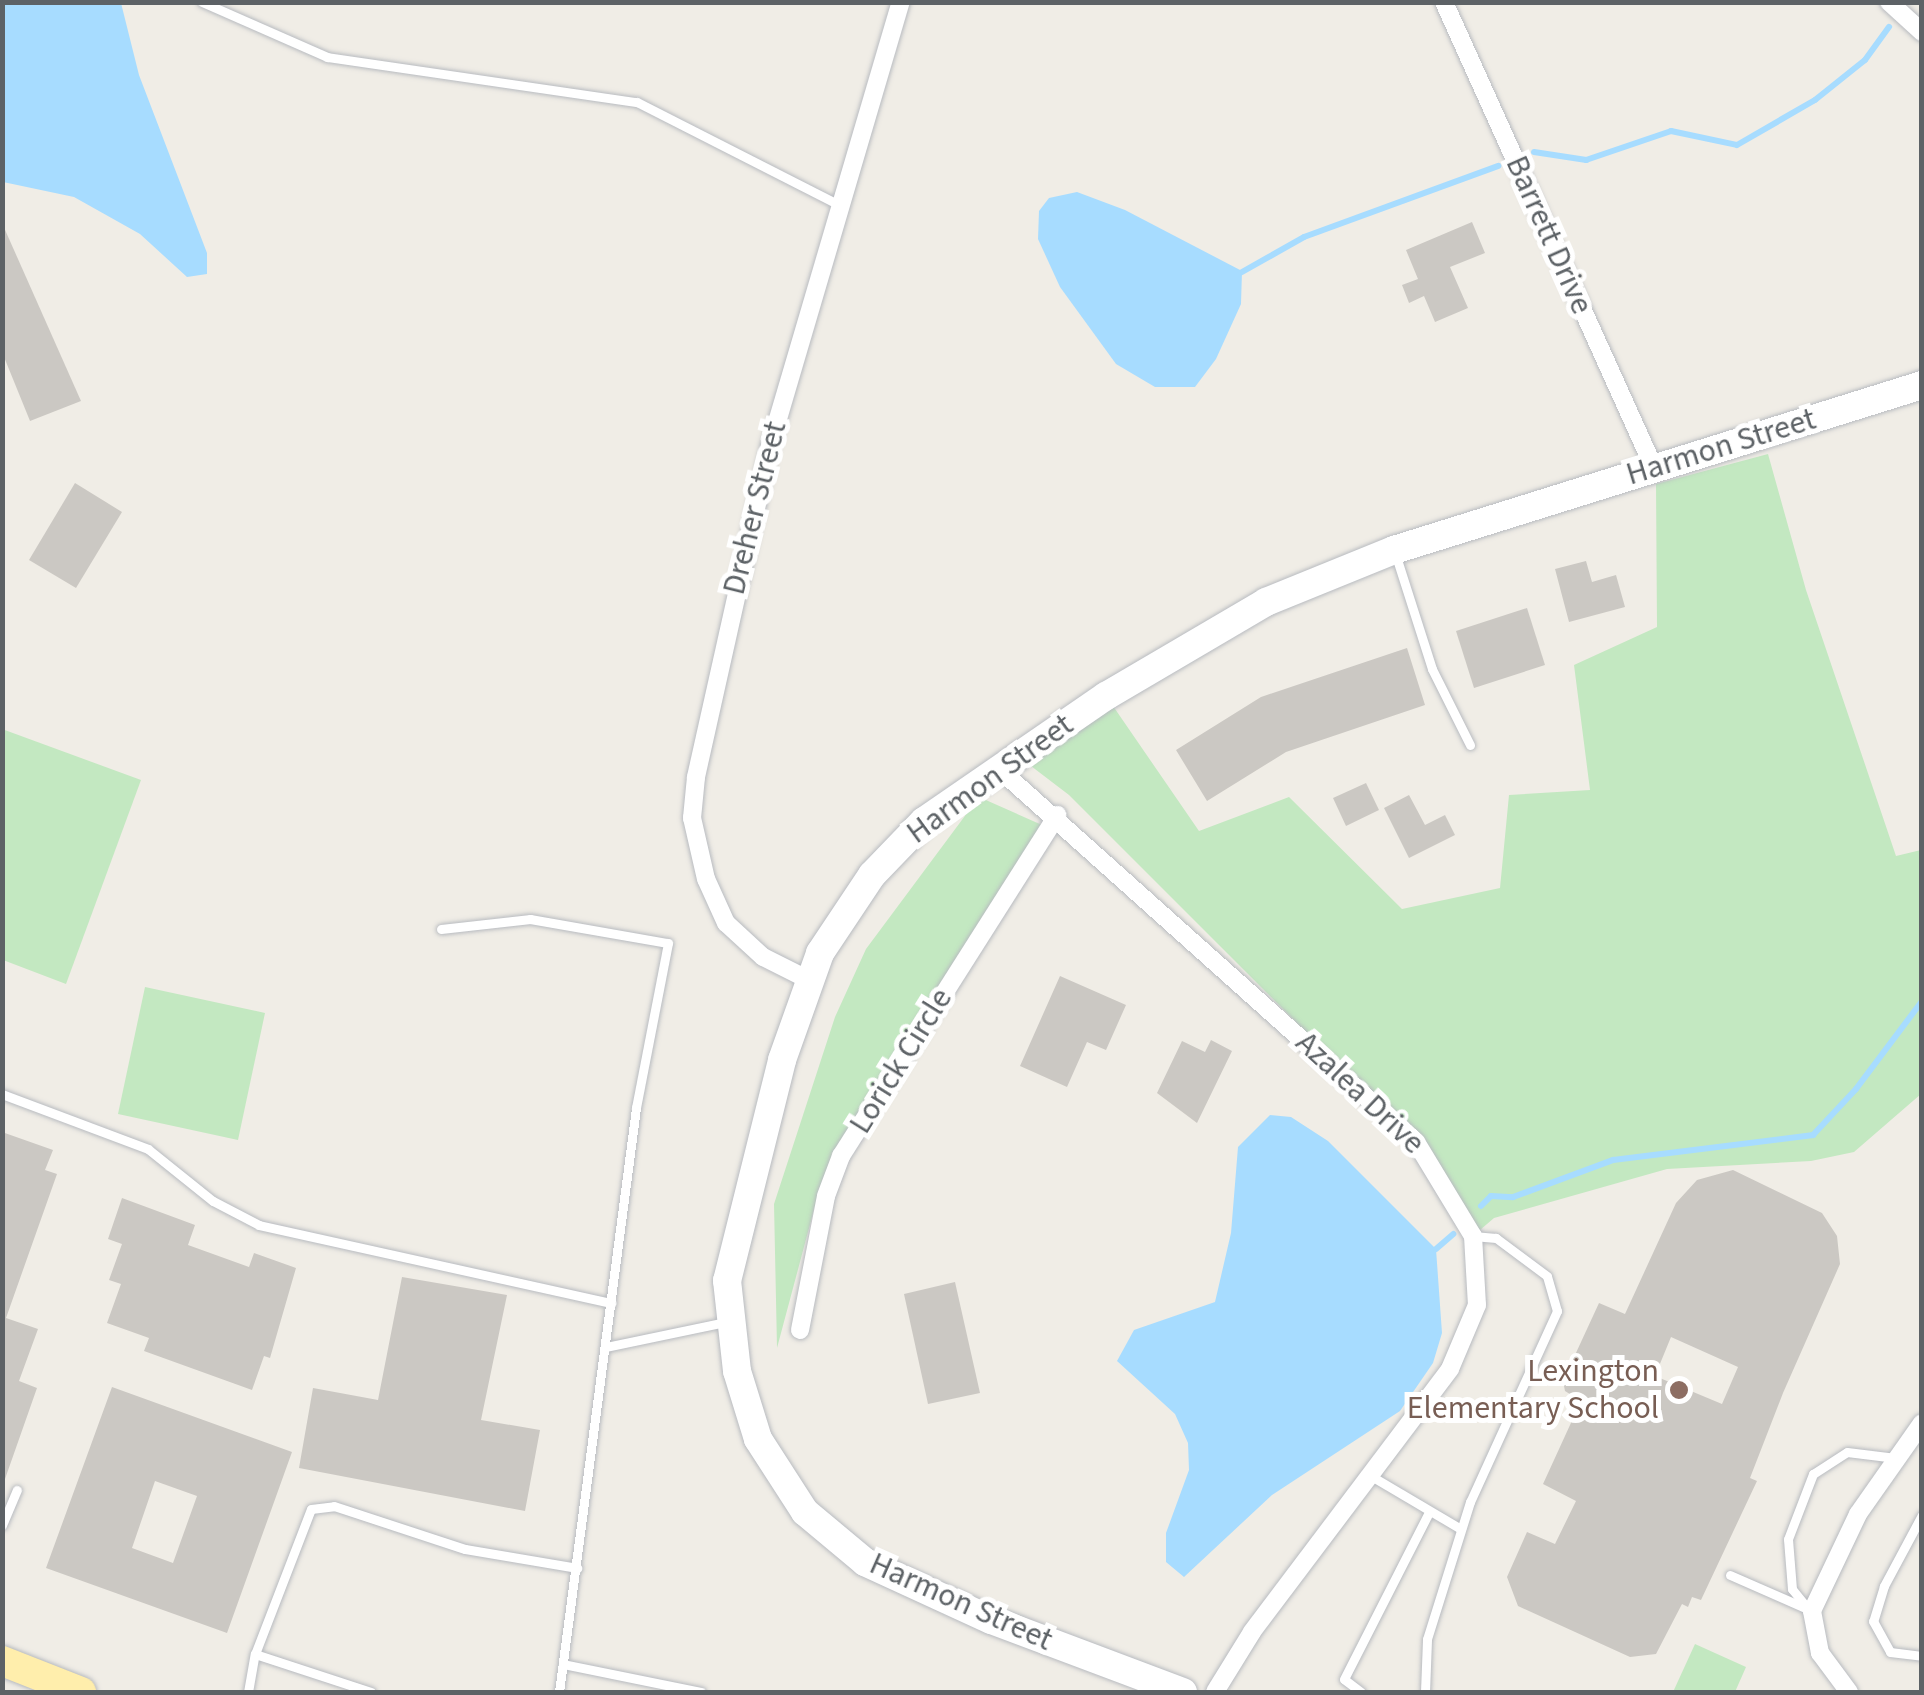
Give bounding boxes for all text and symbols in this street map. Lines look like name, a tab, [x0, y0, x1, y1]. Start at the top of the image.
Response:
street label: Barrett Drive	[1497, 150, 1601, 320]
street label: Harmon Street	[1622, 400, 1820, 494]
street label: Dreher Street	[715, 417, 795, 599]
street label: Harmon Street	[899, 706, 1081, 852]
street label: Lorick Circle	[841, 981, 961, 1141]
street label: Azalea Drive	[1288, 1024, 1432, 1162]
place label: Lexington Elementary School	[1407, 1353, 1659, 1428]
marker: Lexington Elementary School	[1668, 1379, 1690, 1401]
street label: Harmon Street	[864, 1545, 1058, 1659]

